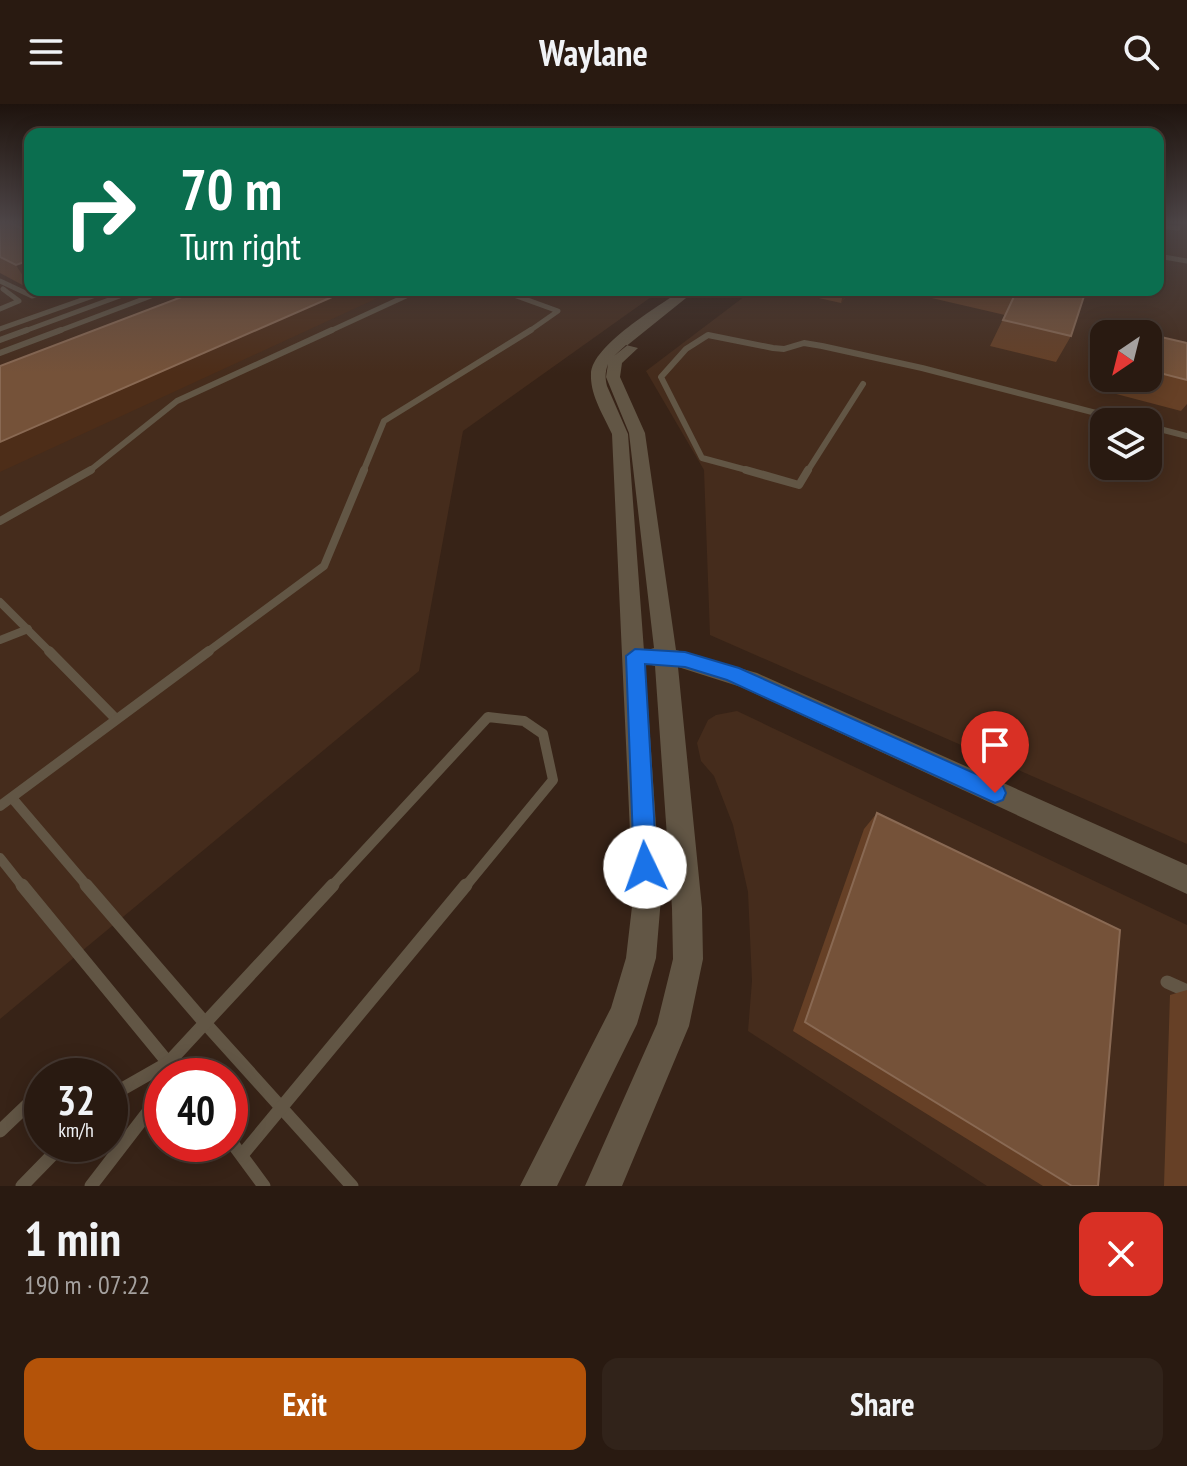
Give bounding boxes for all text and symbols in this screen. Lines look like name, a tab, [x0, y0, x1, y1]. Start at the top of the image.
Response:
text: Waylane	[539, 29, 648, 76]
icon: menu	[24, 30, 68, 74]
icon: search	[1119, 30, 1163, 74]
text: 70 m	[180, 153, 282, 225]
icon: right	[48, 160, 152, 264]
text: Turn right	[180, 223, 301, 270]
north arrow	[1090, 320, 1162, 392]
map controls	[1090, 320, 1162, 480]
button: layers	[1090, 408, 1162, 480]
pin	[961, 711, 1029, 793]
icon: arrive	[973, 723, 1017, 767]
position arrow	[603, 825, 687, 909]
speed limit sign: 40	[144, 1058, 248, 1162]
text: 32	[57, 1074, 95, 1126]
text: km/h	[58, 1117, 94, 1143]
text: 1 min	[24, 1207, 121, 1269]
button: close	[1079, 1212, 1163, 1296]
text: 190 m · 07:22	[24, 1268, 150, 1301]
button: Exit	[24, 1358, 586, 1450]
button: Share	[602, 1358, 1163, 1450]

